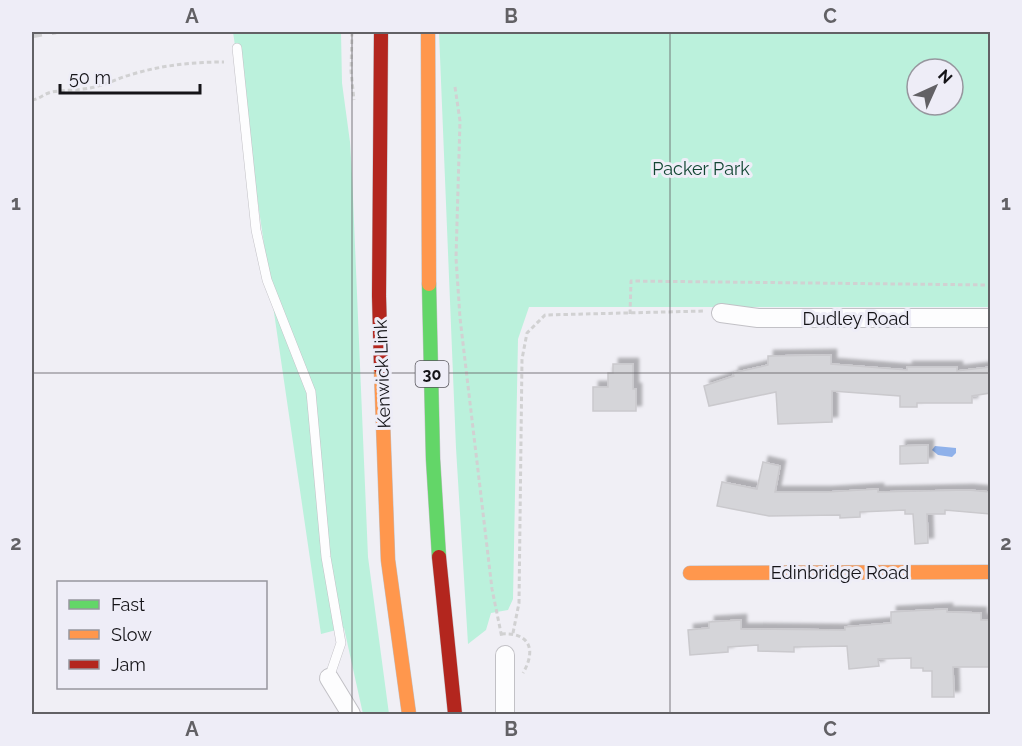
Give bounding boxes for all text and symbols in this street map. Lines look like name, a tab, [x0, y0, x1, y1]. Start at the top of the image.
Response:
text: A	[185, 4, 199, 28]
text: B	[504, 4, 518, 28]
text: C	[823, 4, 837, 28]
scale bar	[60, 57, 200, 95]
north arrow	[905, 57, 965, 117]
text: N	[934, 66, 956, 88]
text: 50 m	[69, 67, 111, 88]
park label: Packer Park	[652, 158, 750, 179]
text: 1	[11, 191, 21, 215]
text: 1	[1001, 191, 1011, 215]
street label: Dudley Road	[803, 308, 910, 329]
street label: Kenwick Link	[370, 319, 394, 429]
road number: 30	[416, 361, 448, 387]
text: 2	[10, 531, 22, 555]
text: 2	[1000, 531, 1012, 555]
street label: Edinbridge Road	[771, 562, 909, 583]
legend	[57, 581, 267, 689]
text: Fast	[111, 594, 145, 615]
text: Slow	[111, 624, 152, 645]
text: Jam	[111, 654, 146, 675]
text: A	[185, 717, 199, 741]
text: B	[504, 717, 518, 741]
text: C	[823, 717, 837, 741]

